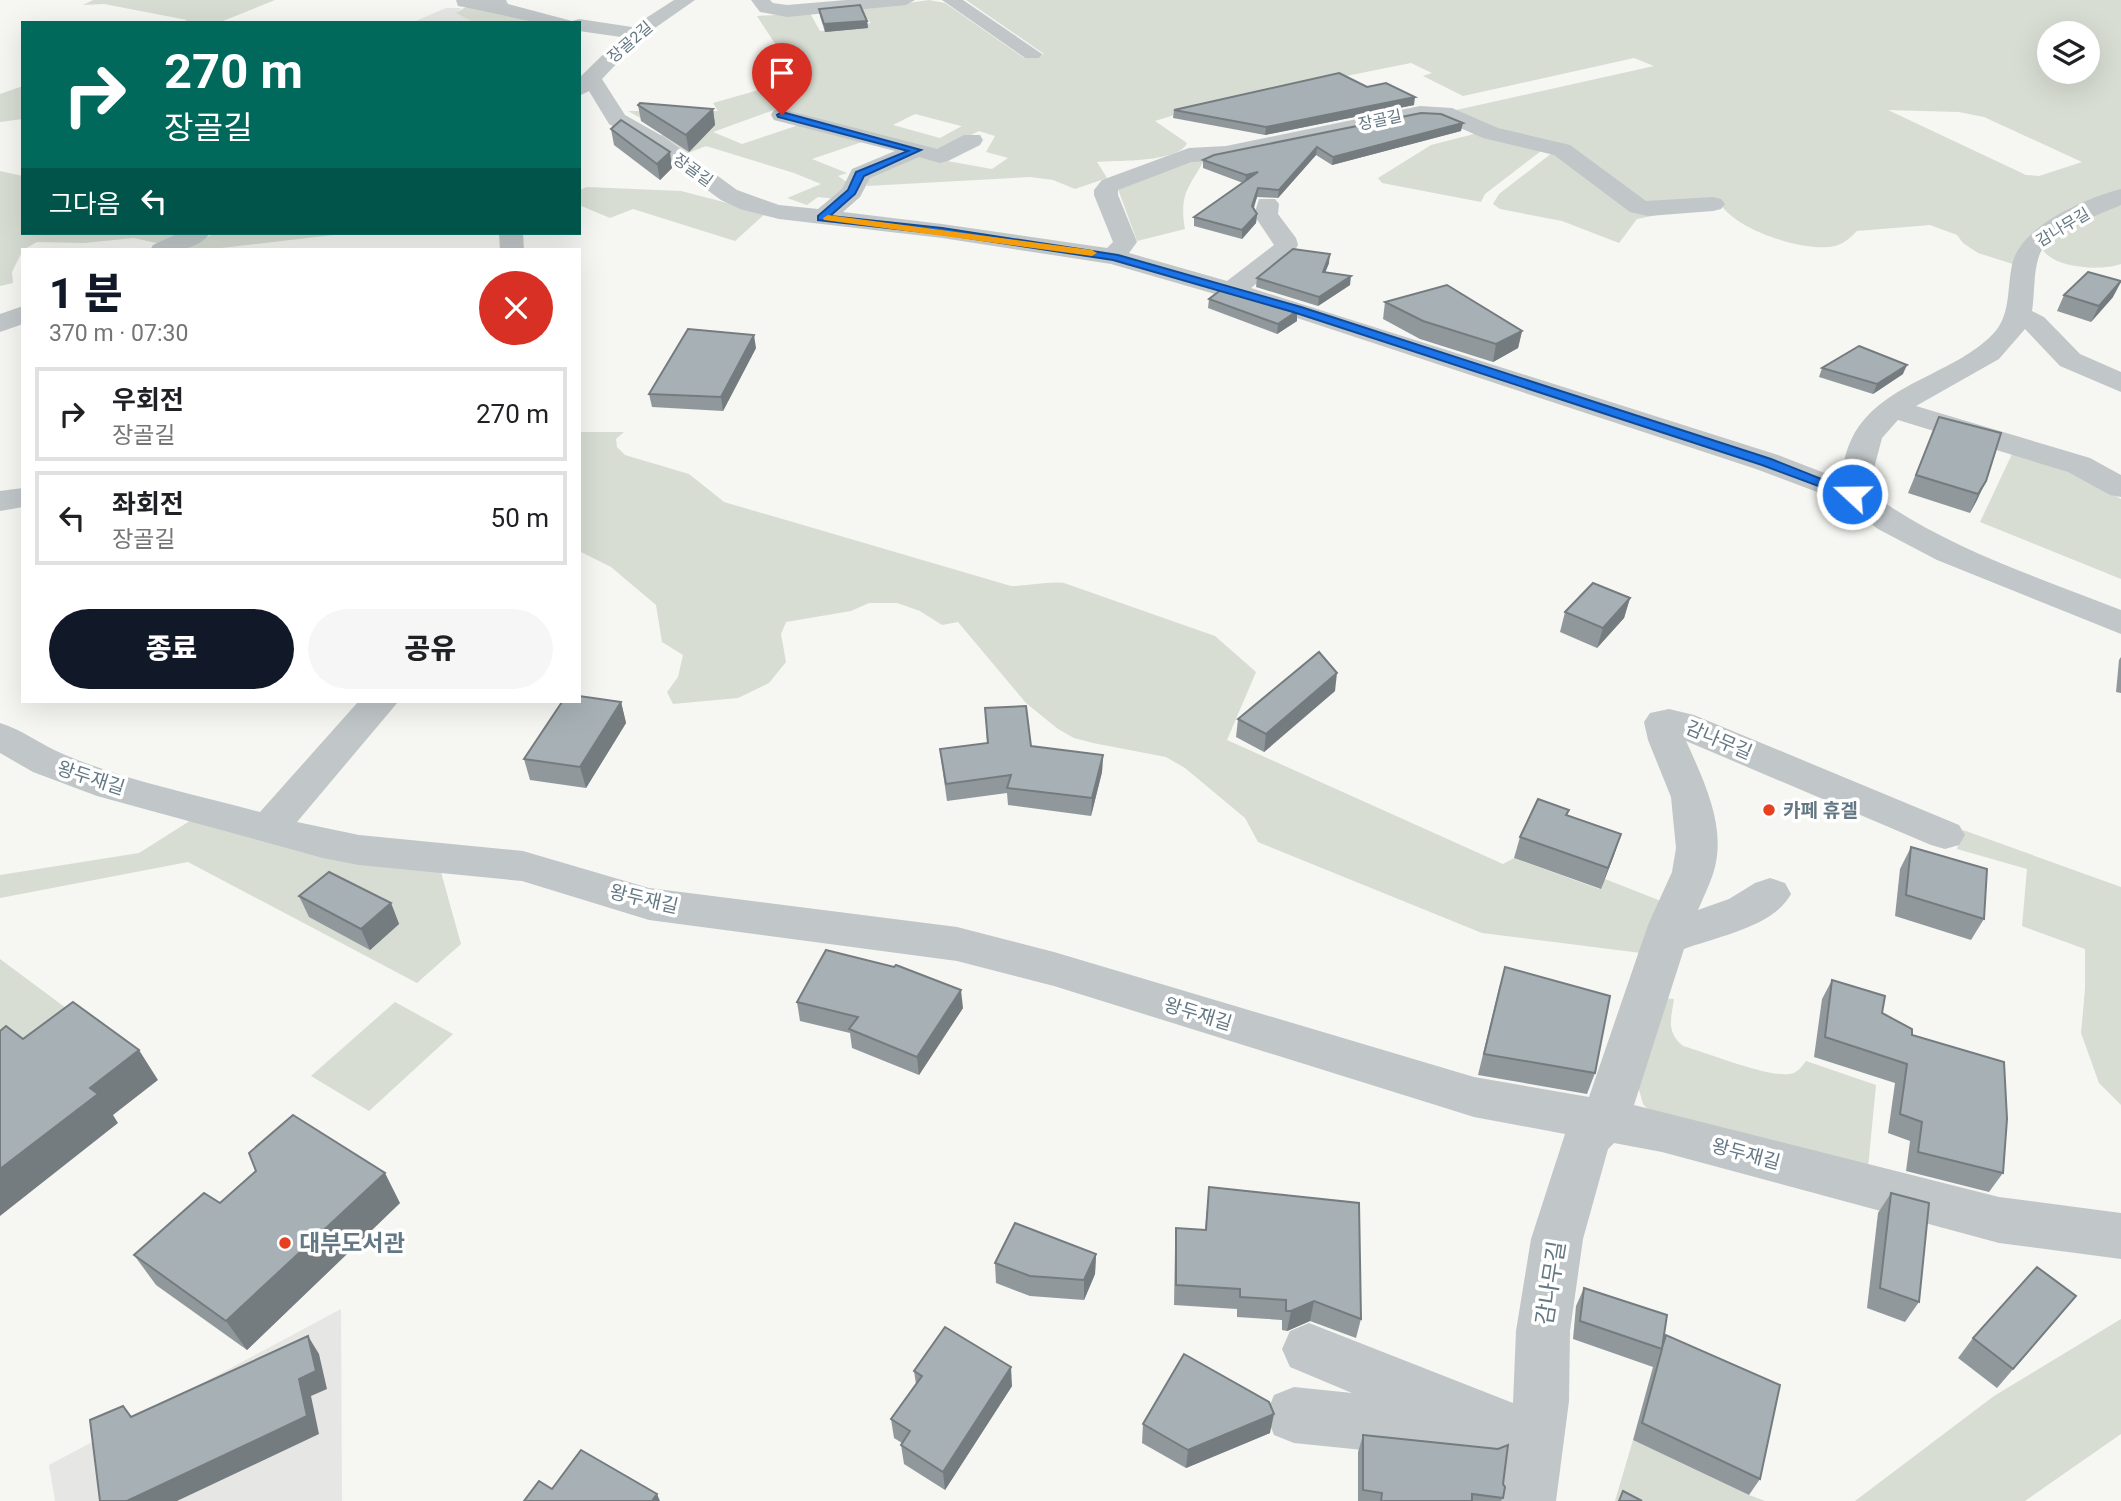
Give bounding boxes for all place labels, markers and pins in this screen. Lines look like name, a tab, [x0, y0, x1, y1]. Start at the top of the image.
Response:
pin	[752, 43, 812, 115]
place label: 카페 휴겔	[1783, 799, 1858, 822]
marker: 카페 휴겔	[1761, 802, 1777, 818]
place label: 대부도서관	[299, 1230, 405, 1257]
marker: 대부도서관	[277, 1235, 293, 1251]

